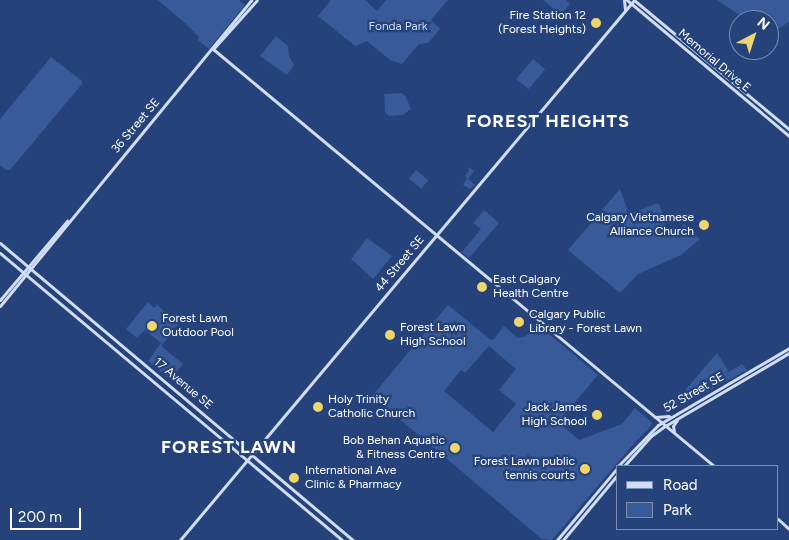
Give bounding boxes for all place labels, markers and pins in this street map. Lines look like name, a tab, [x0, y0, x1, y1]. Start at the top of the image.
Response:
place label: Fire Station 12 (Forest Heights)	[498, 9, 586, 37]
marker: Fire Station 12 (Forest Heights)	[590, 17, 602, 29]
place label: Calgary Vietnamese Alliance Church	[586, 211, 694, 239]
marker: Calgary Vietnamese Alliance Church	[698, 219, 710, 231]
place label: East Calgary Health Centre	[493, 273, 569, 301]
marker: East Calgary Health Centre	[475, 280, 489, 294]
place label: Calgary Public Library - Forest Lawn	[529, 308, 642, 336]
place label: Forest Lawn Outdoor Pool	[162, 312, 234, 340]
marker: Calgary Public Library - Forest Lawn	[513, 316, 525, 328]
marker: Forest Lawn Outdoor Pool	[146, 320, 158, 332]
place label: Forest Lawn High School	[400, 321, 466, 349]
marker: Forest Lawn High School	[384, 329, 396, 341]
place label: Holy Trinity Catholic Church	[328, 393, 415, 421]
marker: Holy Trinity Catholic Church	[312, 401, 324, 413]
place label: Jack James High School	[521, 401, 587, 429]
marker: Jack James High School	[591, 409, 603, 421]
place label: Bob Behan Aquatic & Fitness Centre	[343, 434, 445, 462]
marker: Bob Behan Aquatic & Fitness Centre	[449, 442, 461, 454]
place label: Forest Lawn public tennis courts	[474, 455, 575, 483]
marker: Forest Lawn public tennis courts	[579, 463, 591, 475]
place label: International Ave Clinic & Pharmacy	[305, 464, 401, 492]
marker: International Ave Clinic & Pharmacy	[287, 471, 301, 485]

